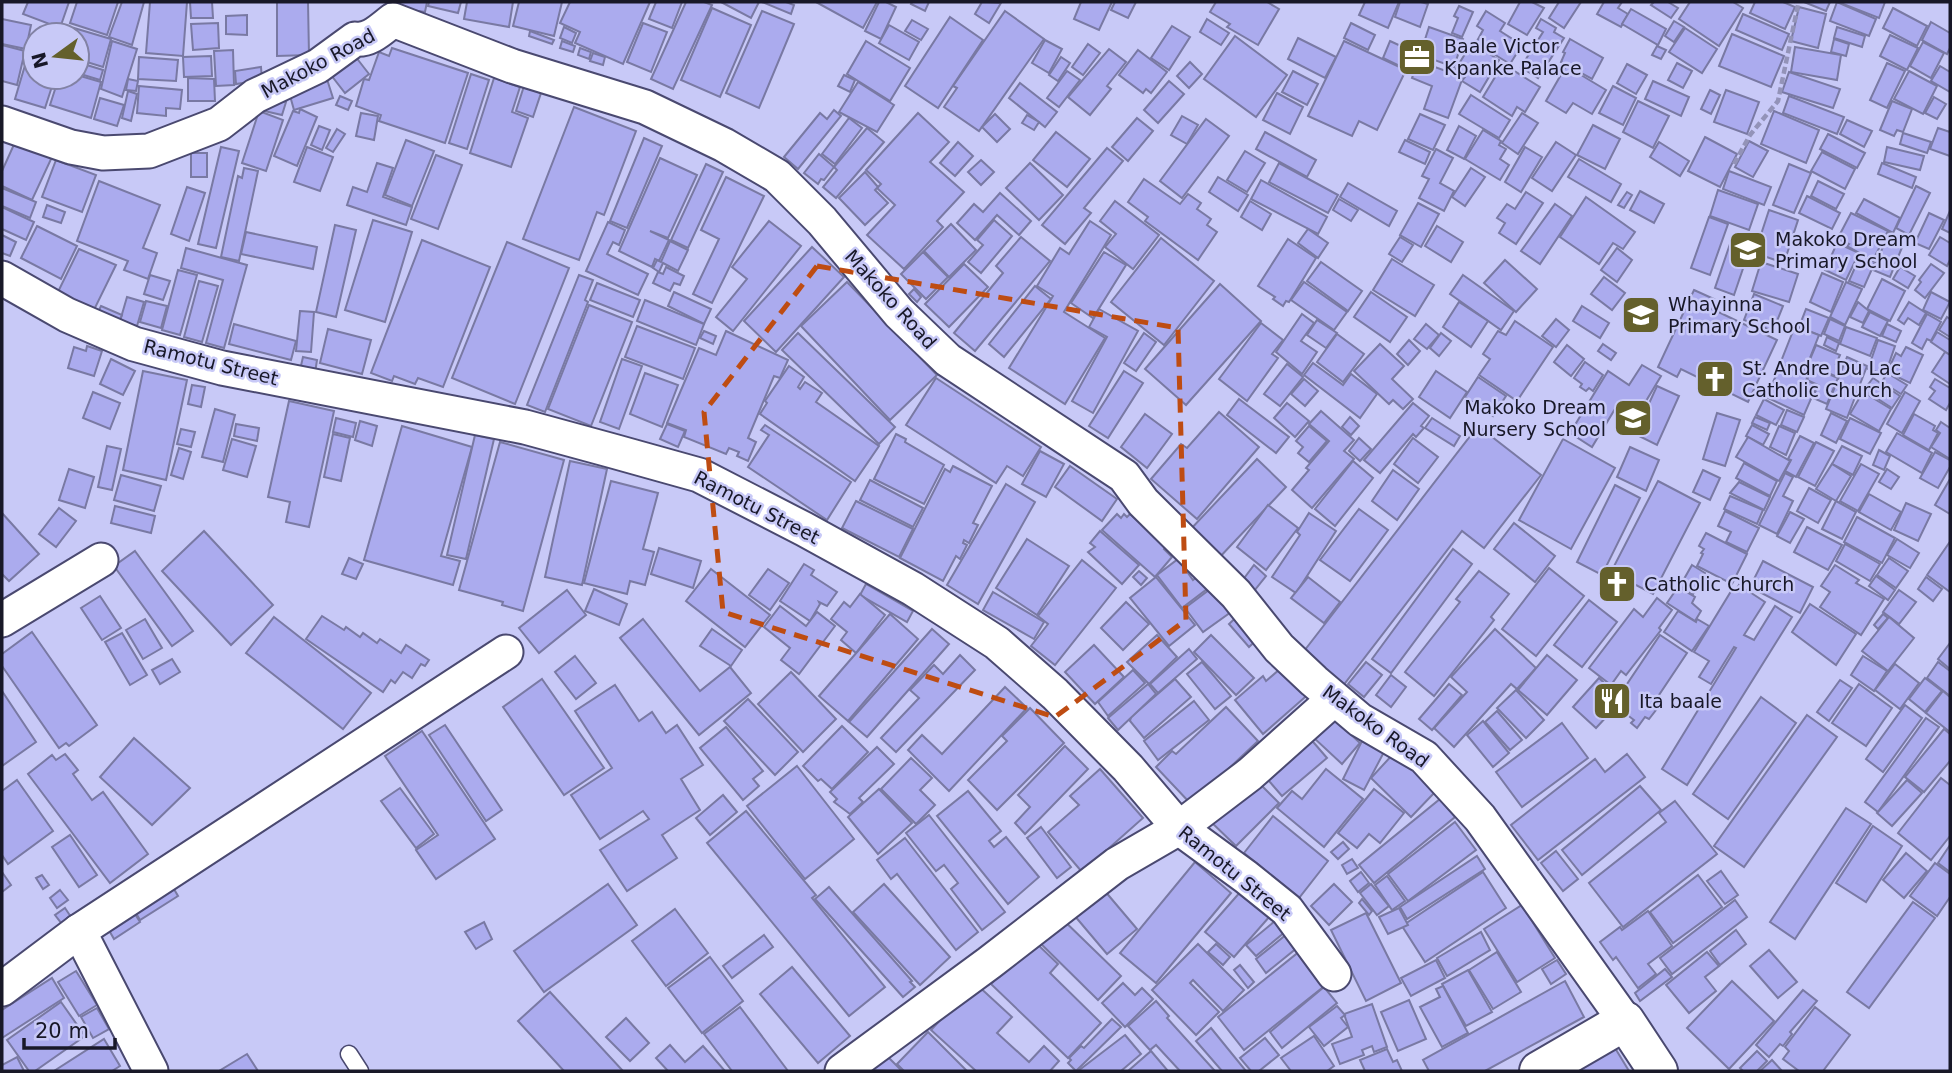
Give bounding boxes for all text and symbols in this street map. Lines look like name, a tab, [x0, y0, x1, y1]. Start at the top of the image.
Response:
north arrow	[21, 21, 91, 91]
street label: Makoko Road	[257, 24, 379, 102]
place label: Baale Victor Kpanke Palace	[1444, 35, 1582, 79]
office icon: Baale Victor Kpanke Palace	[1396, 36, 1438, 78]
text: N	[27, 50, 52, 71]
place label: Makoko Dream Primary School	[1775, 228, 1918, 272]
school or university icon: Makoko Dream Primary School	[1727, 229, 1769, 271]
street label: Makoko Road	[841, 245, 941, 353]
place label: Whayinna Primary School	[1668, 293, 1811, 337]
school or university icon: Whayinna Primary School	[1620, 294, 1662, 336]
street label: Ramotu Street	[141, 335, 281, 389]
place label: St. Andre Du Lac Catholic Church	[1742, 357, 1901, 401]
church icon: St. Andre Du Lac Catholic Church	[1694, 358, 1736, 400]
place label: Makoko Dream Nursery School	[1462, 396, 1606, 440]
school or university icon: Makoko Dream Nursery School	[1612, 397, 1654, 439]
street label: Ramotu Street	[691, 466, 823, 548]
church icon: Catholic Church	[1596, 563, 1638, 605]
place label: Catholic Church	[1644, 573, 1794, 595]
street label: Makoko Road	[1319, 680, 1433, 772]
restaurant icon: Ita baale	[1591, 680, 1633, 722]
place label: Ita baale	[1639, 690, 1722, 712]
street label: Ramotu Street	[1175, 821, 1295, 925]
scale bar	[24, 1006, 116, 1050]
text: 20 m	[35, 1019, 89, 1043]

